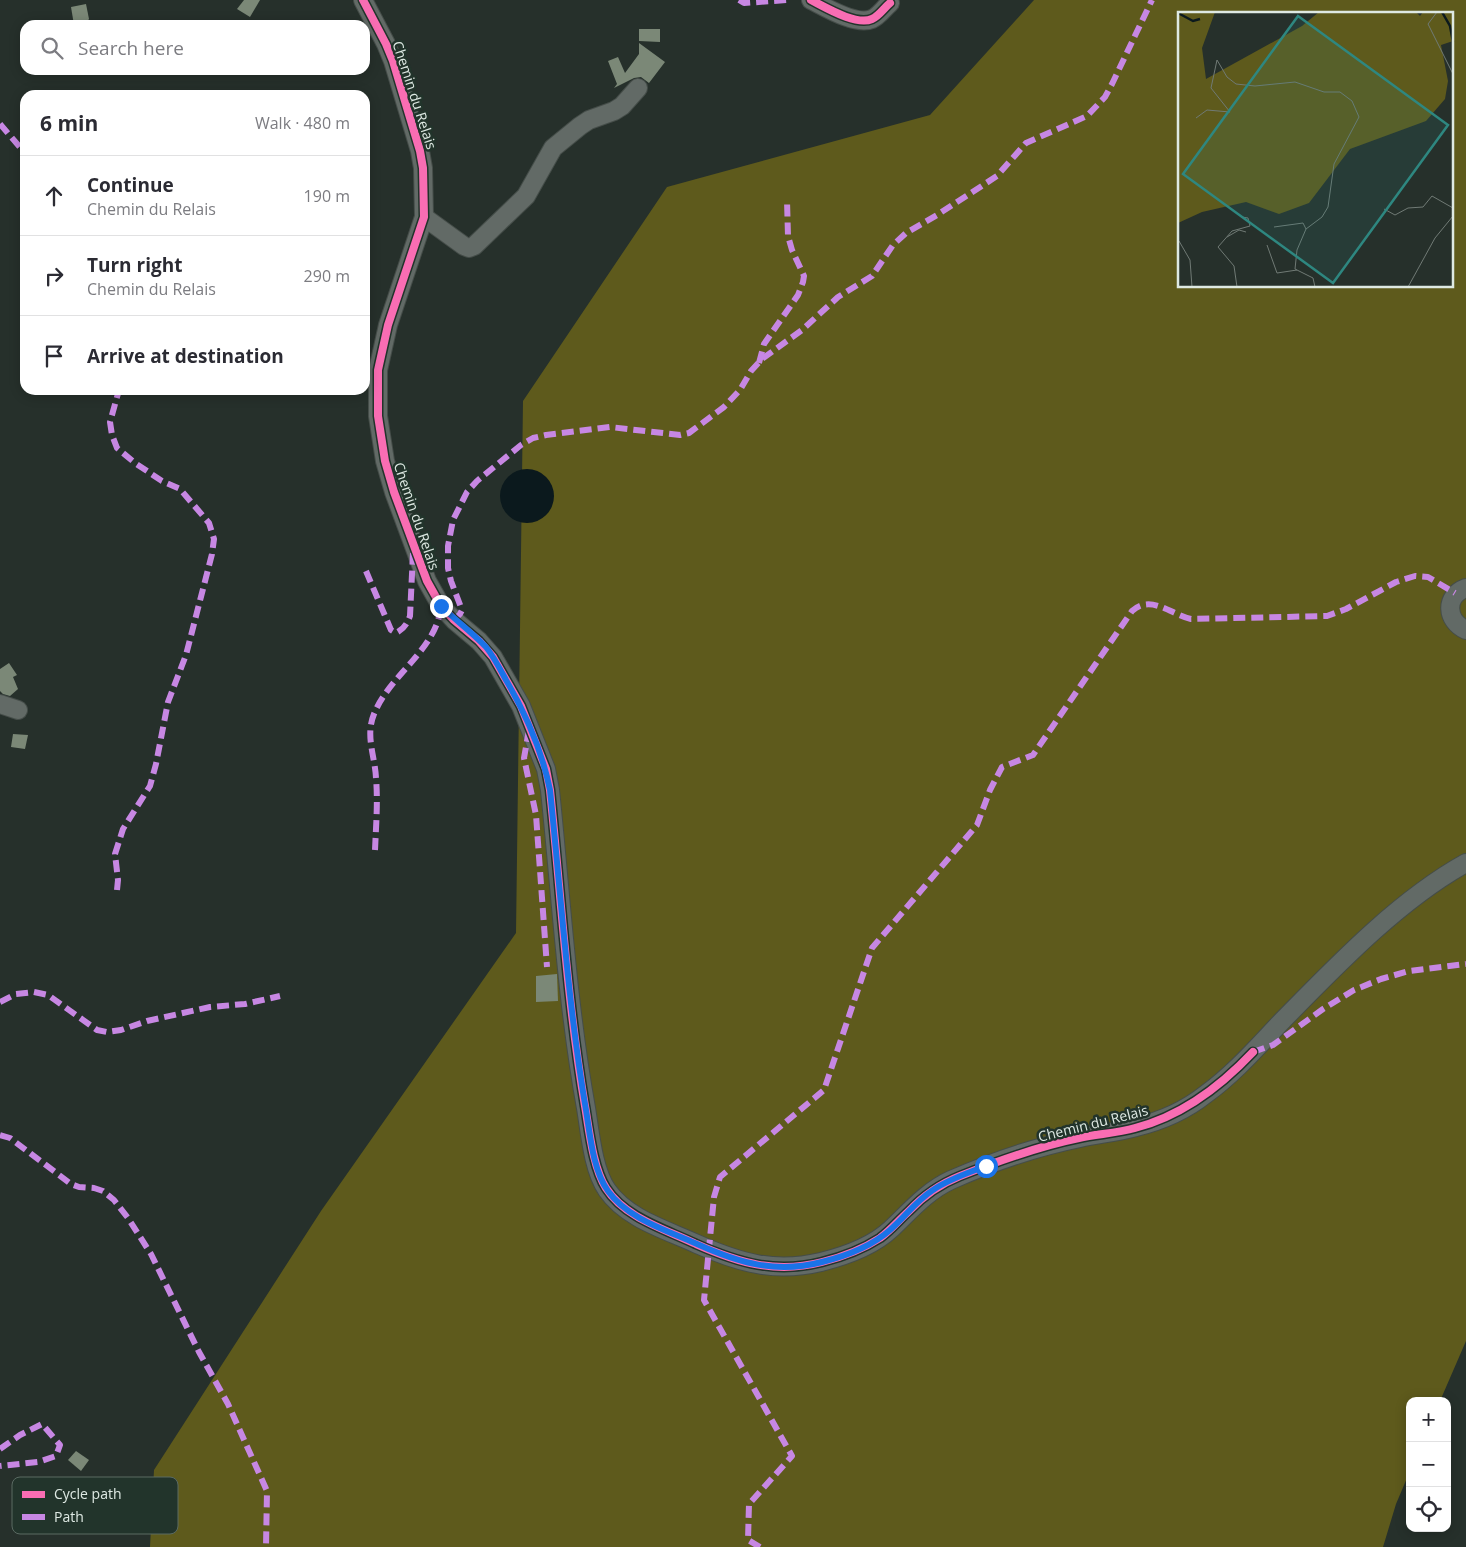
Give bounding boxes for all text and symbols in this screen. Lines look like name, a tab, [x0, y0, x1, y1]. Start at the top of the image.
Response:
inset map	[1178, 12, 1454, 288]
search box	[20, 20, 370, 75]
icon: search	[38, 34, 66, 62]
text: Search here	[78, 35, 184, 61]
street label: Chemin du Relais	[389, 38, 442, 152]
text: 6 min	[40, 109, 98, 137]
text: Walk · 480 m	[255, 112, 350, 134]
text: Continue	[87, 172, 174, 198]
icon: ahead	[40, 182, 68, 210]
text: 190 m	[304, 185, 350, 207]
text: Chemin du Relais	[87, 198, 216, 220]
text: Turn right	[87, 252, 182, 278]
icon: right	[40, 262, 68, 290]
text: 290 m	[304, 265, 350, 287]
text: Chemin du Relais	[87, 278, 216, 300]
icon: arrive	[40, 342, 68, 370]
text: Arrive at destination	[87, 343, 284, 369]
street label: Chemin du Relais	[390, 460, 444, 573]
route end	[430, 595, 453, 618]
street label: Chemin du Relais	[1036, 1100, 1150, 1146]
route start	[975, 1155, 998, 1178]
map controls	[1406, 1397, 1451, 1532]
button: +	[1406, 1397, 1451, 1442]
button: −	[1406, 1442, 1451, 1487]
legend	[12, 1477, 178, 1534]
text: Cycle path	[54, 1484, 122, 1503]
button: locate	[1406, 1487, 1451, 1532]
text: Path	[54, 1507, 84, 1526]

